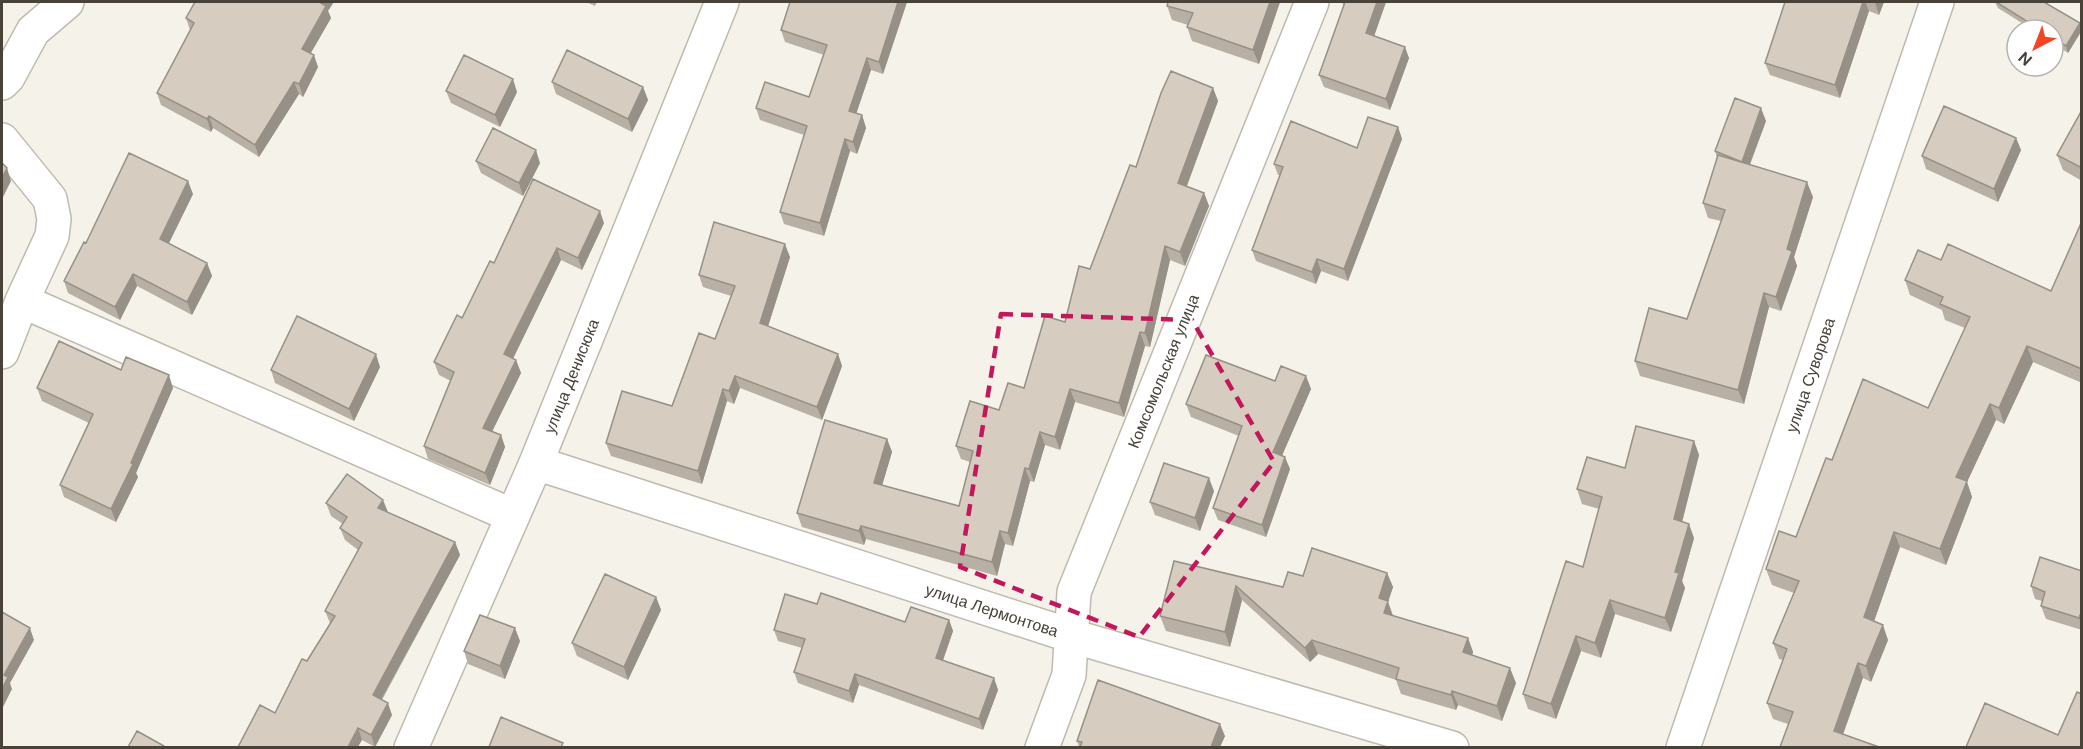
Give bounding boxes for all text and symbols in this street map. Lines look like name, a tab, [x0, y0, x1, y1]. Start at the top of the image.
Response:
north arrow	[2005, 18, 2065, 78]
text: N	[2014, 47, 2037, 70]
street label: Комсомольская улица	[1123, 291, 1204, 451]
street label: улица Суворова	[1781, 315, 1840, 435]
street label: улица Денисюка	[539, 316, 604, 437]
street label: улица Лермонтова	[923, 579, 1061, 642]

